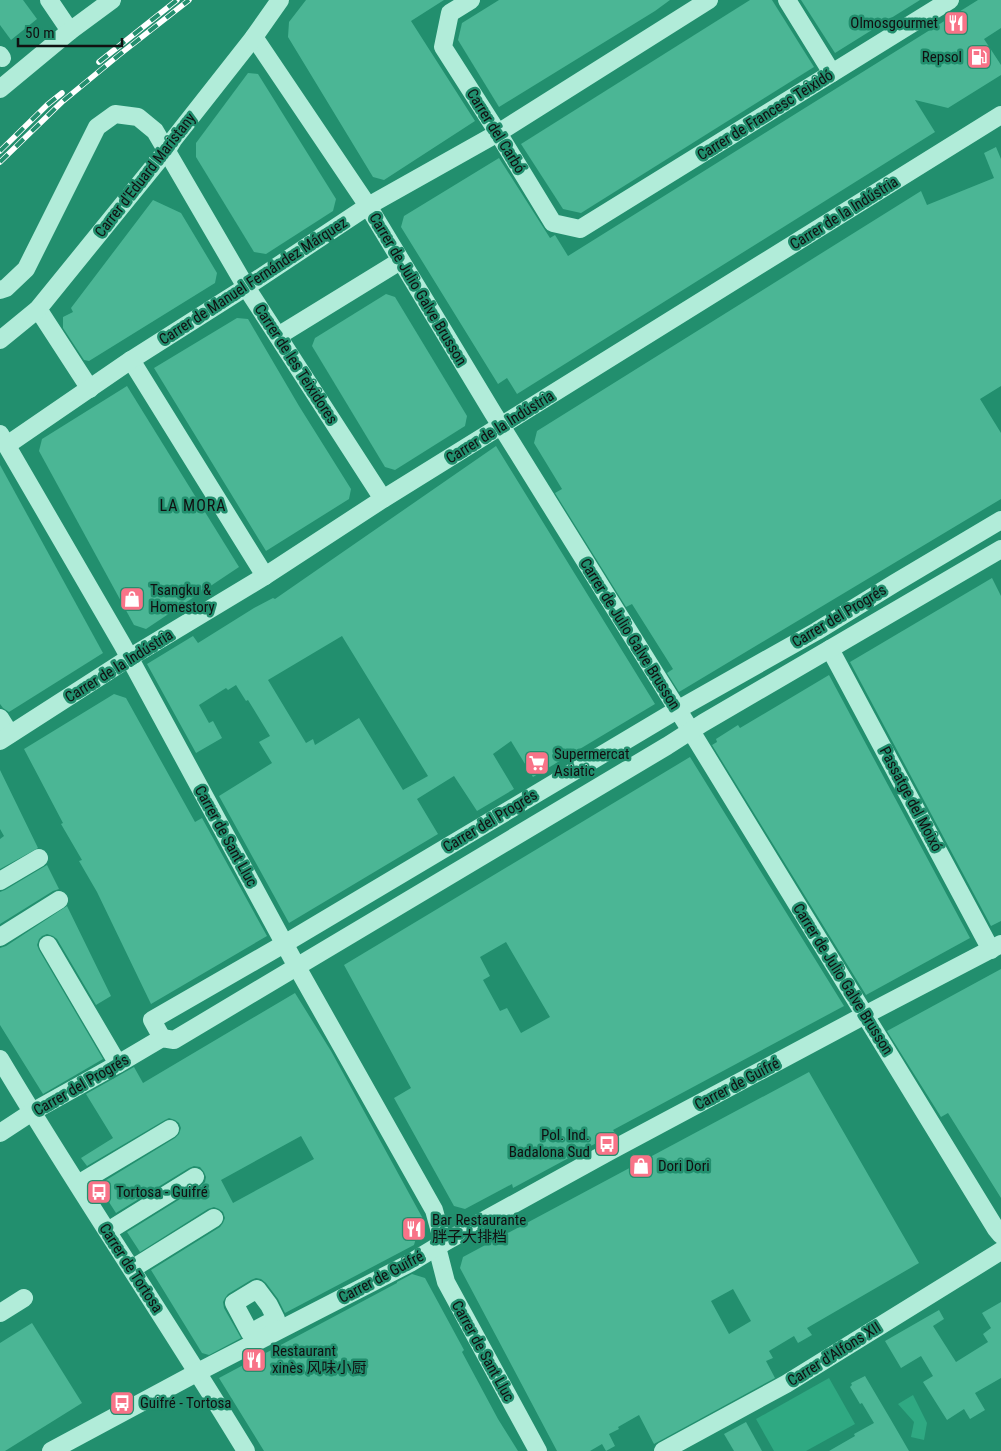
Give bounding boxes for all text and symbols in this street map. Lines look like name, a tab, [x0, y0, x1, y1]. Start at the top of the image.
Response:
restaurant icon: Olmosgourmet	[943, 10, 969, 36]
place label: Olmosgourmet	[850, 14, 938, 32]
scale bar	[18, 15, 121, 47]
text: 50 m	[25, 24, 55, 42]
fuel station icon: Repsol	[966, 44, 992, 70]
place label: Repsol	[922, 48, 962, 66]
street label: Carrer de Francesc Teixidó	[694, 66, 836, 164]
street label: Carrer del Carbó	[463, 85, 529, 177]
street label: Carrer d'Eduard Maristany	[91, 109, 199, 241]
street label: Carrer de la Indústria	[787, 173, 901, 253]
street label: Carrer de Julio Galve Brusson	[365, 209, 471, 369]
street label: Carrer de Manuel Fernández Márquez	[156, 213, 350, 349]
street label: Carrer de les Teixidores	[251, 301, 341, 427]
street label: Carrer de la Indústria	[443, 387, 557, 467]
district label: LA MORA	[159, 496, 227, 515]
street label: Carrer de Julio Galve Brusson	[576, 555, 684, 713]
place label: Tsangku & Homestory	[150, 581, 215, 616]
street label: Carrer del Progrés	[788, 581, 890, 651]
shop icon: Tsangku & Homestory	[119, 586, 145, 612]
street label: Carrer de la Indústria	[62, 626, 176, 706]
street label: Passatge del Moixó	[876, 743, 946, 855]
place label: Supermercat Asiatic	[554, 745, 629, 780]
supermarket icon: Supermercat Asiatic	[524, 750, 550, 776]
street label: Carrer de Sant Lluc	[191, 782, 261, 890]
street label: Carrer del Progrés	[439, 786, 541, 856]
street label: Carrer de Julio Galve Brusson	[789, 900, 897, 1058]
street label: Carrer del Progrés	[30, 1050, 132, 1120]
street label: Carrer de Guifré	[692, 1054, 782, 1114]
place label: Pol. Ind. Badalona Sud	[509, 1126, 590, 1161]
bus stop icon: Pol. Ind. Badalona Sud	[594, 1131, 620, 1157]
shop icon: Dori Dori	[628, 1153, 654, 1179]
place label: Dori Dori	[658, 1157, 710, 1175]
bus stop icon: Tortosa - Guifré	[86, 1179, 112, 1205]
place label: Tortosa - Guifré	[116, 1183, 208, 1201]
place label: Bar Restaurante 胖子大排档	[432, 1211, 526, 1246]
restaurant icon: Bar Restaurante 胖子大排档	[401, 1216, 427, 1242]
street label: Carrer de Tortosa	[95, 1220, 167, 1316]
street label: Carrer de Guifré	[336, 1247, 426, 1307]
street label: Carrer de Sant Lluc	[448, 1297, 518, 1405]
street label: Carrer d'Alfons XII	[784, 1318, 884, 1390]
place label: Restaurant xinès 风味小厨	[272, 1342, 367, 1377]
restaurant icon: Restaurant xinès 风味小厨	[241, 1347, 267, 1373]
bus stop icon: Guifré - Tortosa	[109, 1390, 135, 1416]
place label: Guifré - Tortosa	[140, 1394, 231, 1412]

